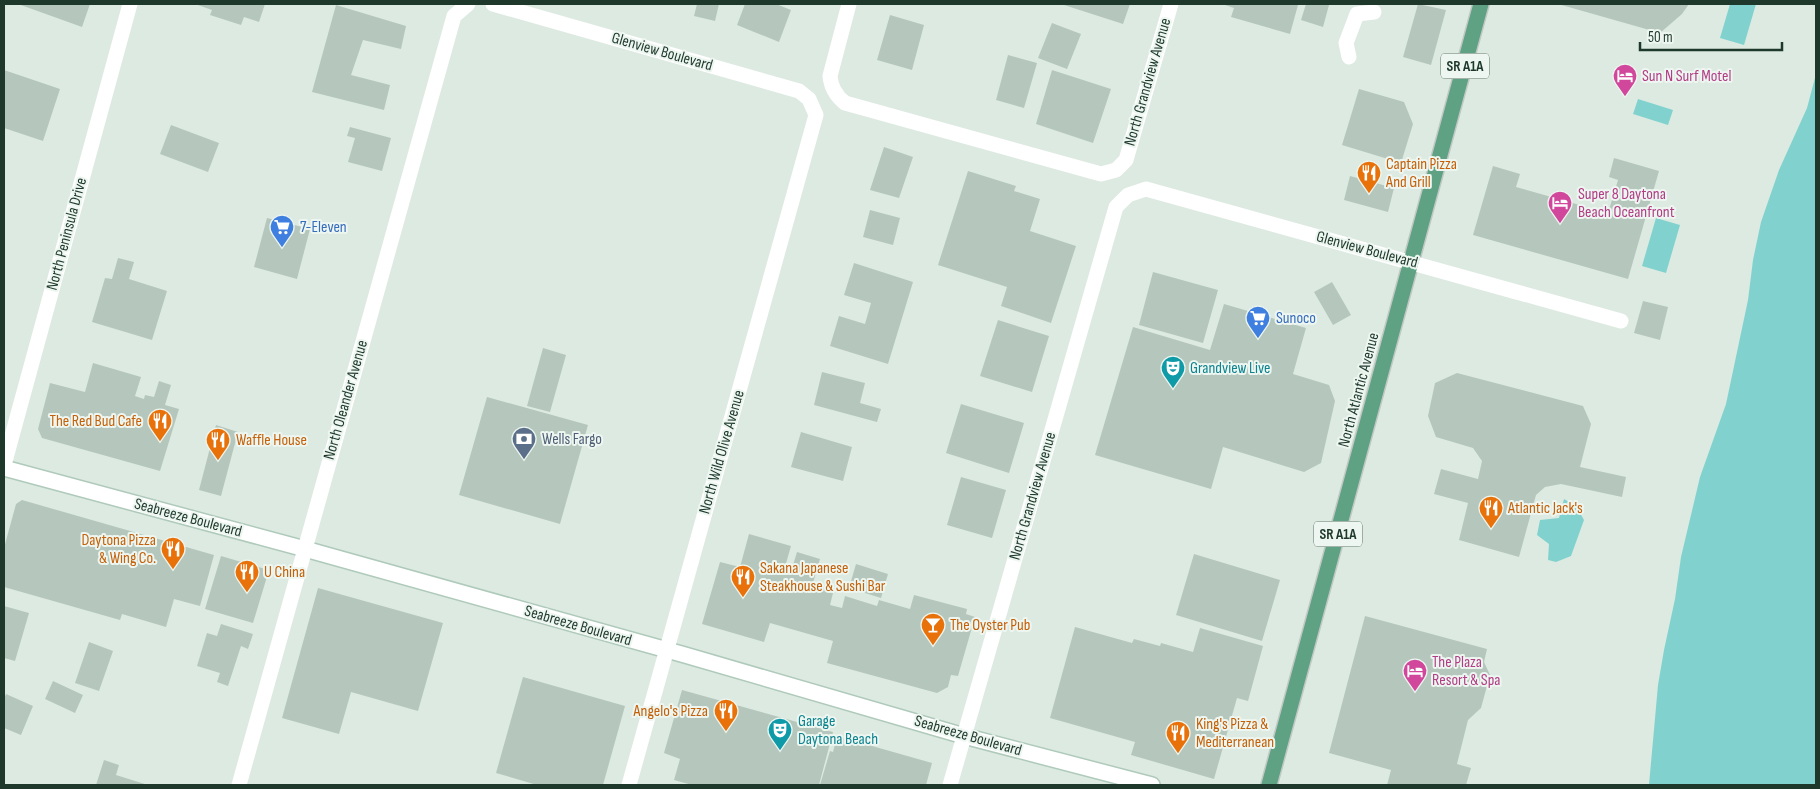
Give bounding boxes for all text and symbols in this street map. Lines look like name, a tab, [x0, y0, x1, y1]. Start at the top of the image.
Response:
street label: North Grandview Avenue	[1121, 16, 1175, 148]
scale bar	[1640, 20, 1782, 52]
text: 50 m	[1648, 28, 1673, 47]
street label: Glenview Boulevard	[609, 29, 715, 75]
road number: SR A1A	[1441, 54, 1489, 78]
hotel icon: Sun N Surf Motel	[1612, 63, 1638, 97]
place label: Sun N Surf Motel	[1642, 67, 1731, 86]
place label: Captain Pizza And Grill	[1385, 155, 1457, 192]
restaurant icon: Captain Pizza And Grill	[1356, 160, 1382, 194]
street label: North Peninsula Drive	[43, 176, 91, 292]
place label: Super 8 Daytona Beach Oceanfront	[1578, 185, 1675, 222]
hotel icon: Super 8 Daytona Beach Oceanfront	[1547, 190, 1573, 224]
supermarket icon: 7-Eleven	[269, 214, 295, 248]
place label: 7-Eleven	[300, 218, 347, 237]
street label: Glenview Boulevard	[1314, 227, 1420, 273]
supermarket icon: Sunoco	[1245, 305, 1271, 339]
place label: Sunoco	[1276, 309, 1316, 328]
street label: North Atlantic Avenue	[1335, 331, 1383, 449]
street label: North Oleander Avenue	[320, 338, 372, 462]
theatre icon: Grandview Live	[1160, 355, 1186, 389]
place label: Grandview Live	[1190, 359, 1271, 378]
street label: North Wild Olive Avenue	[695, 388, 749, 516]
restaurant icon: The Red Bud Cafe	[147, 408, 173, 442]
place label: The Red Bud Cafe	[50, 412, 142, 431]
bank icon: Wells Fargo	[511, 426, 537, 460]
restaurant icon: Waffle House	[205, 427, 231, 461]
place label: Wells Fargo	[542, 430, 602, 449]
street label: North Grandview Avenue	[1006, 430, 1060, 562]
place label: Waffle House	[236, 431, 307, 450]
street label: Seabreeze Boulevard	[132, 495, 244, 541]
restaurant icon: Atlantic Jack's	[1478, 495, 1504, 529]
place label: Atlantic Jack's	[1507, 499, 1583, 518]
road number: SR A1A	[1314, 522, 1362, 546]
place label: Daytona Pizza & Wing Co.	[82, 531, 156, 568]
restaurant icon: Daytona Pizza & Wing Co.	[160, 536, 186, 570]
restaurant icon: U China	[234, 559, 260, 593]
place label: Sakana Japanese Steakhouse & Sushi Bar	[760, 559, 886, 596]
place label: U China	[264, 563, 305, 582]
restaurant icon: Sakana Japanese Steakhouse & Sushi Bar	[730, 564, 756, 598]
street label: Seabreeze Boulevard	[522, 602, 634, 650]
bar icon: The Oyster Pub	[920, 612, 946, 646]
place label: The Oyster Pub	[950, 616, 1030, 635]
place label: The Plaza Resort & Spa	[1432, 653, 1500, 690]
hotel icon: The Plaza Resort & Spa	[1402, 658, 1428, 692]
restaurant icon: Angelo's Pizza	[713, 698, 739, 732]
place label: Angelo's Pizza	[632, 702, 708, 721]
place label: Garage Daytona Beach	[798, 712, 878, 749]
street label: Seabreeze Boulevard	[912, 712, 1024, 760]
place label: King's Pizza & Mediterranean	[1196, 715, 1274, 752]
theatre icon: Garage Daytona Beach	[767, 717, 793, 751]
restaurant icon: King's Pizza & Mediterranean	[1165, 720, 1191, 754]

